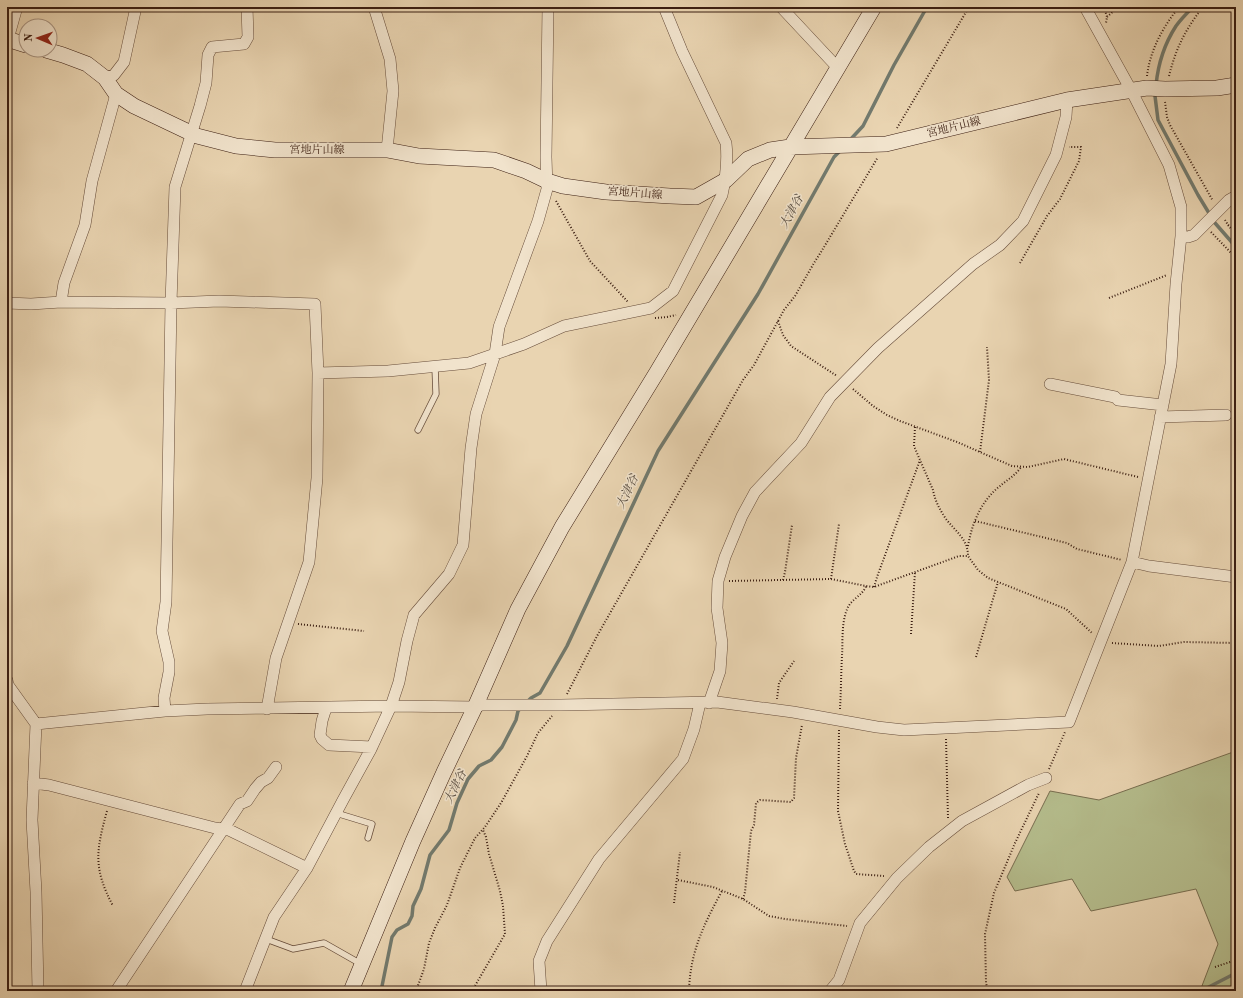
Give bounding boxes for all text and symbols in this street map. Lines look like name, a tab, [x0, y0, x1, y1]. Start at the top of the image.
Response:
north arrow	[18, 18, 58, 58]
text: N	[24, 33, 35, 42]
street label: 宮地片山線	[926, 114, 982, 140]
street label: 宮地片山線	[290, 143, 345, 156]
street label: 宮地片山線	[607, 185, 663, 201]
water label: 大津谷	[776, 192, 806, 231]
water label: 大津谷	[613, 471, 641, 511]
water label: 大津谷	[441, 766, 470, 806]

